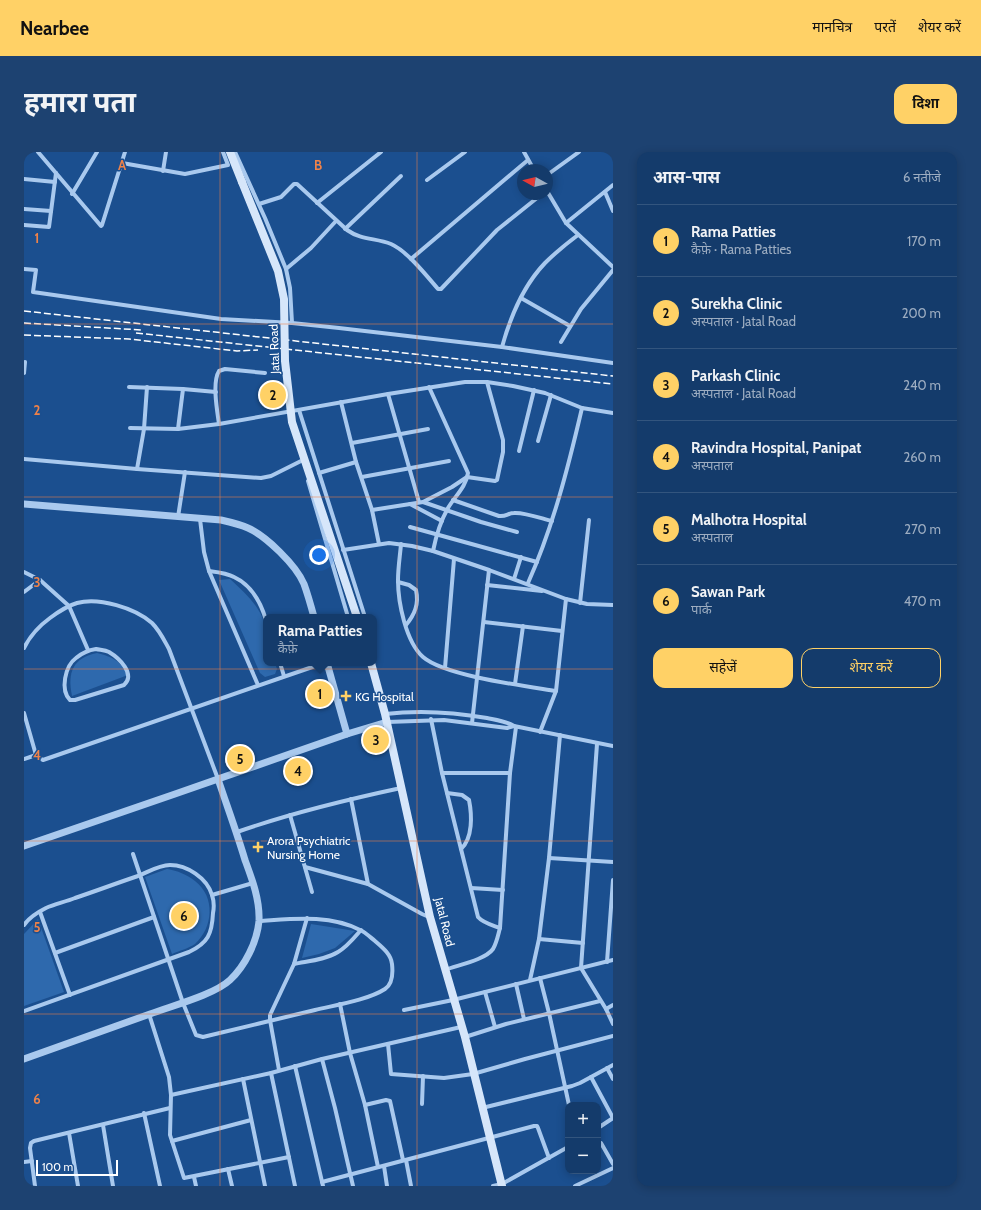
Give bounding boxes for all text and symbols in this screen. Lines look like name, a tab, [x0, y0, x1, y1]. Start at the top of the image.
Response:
text: Nearbee	[20, 17, 89, 40]
text: मानचित्र	[812, 18, 852, 36]
text: परतें	[874, 18, 896, 36]
text: शेयर करें	[918, 18, 961, 36]
button: दिशा	[894, 84, 957, 124]
text: हमारा पता	[24, 85, 136, 119]
text: A	[118, 157, 127, 173]
text: B	[314, 157, 322, 173]
north arrow	[517, 164, 553, 200]
text: आस-पास	[653, 167, 720, 187]
text: 6 नतीजे	[903, 169, 941, 185]
text: Rama Patties	[691, 223, 776, 241]
text: 1	[35, 230, 39, 246]
text: 1	[664, 233, 668, 249]
text: 170 m	[907, 233, 941, 249]
text: कैफ़े · Rama Patties	[691, 241, 791, 257]
text: Surekha Clinic	[691, 295, 782, 313]
text: 2	[663, 305, 669, 321]
text: 200 m	[902, 305, 941, 321]
text: अस्पताल · Jatal Road	[691, 313, 796, 329]
street label: Jatal Road	[266, 324, 282, 375]
text: Parkash Clinic	[691, 367, 780, 385]
text: 3	[662, 377, 670, 393]
text: 240 m	[903, 377, 941, 393]
pin: 2	[260, 380, 286, 410]
text: अस्पताल · Jatal Road	[691, 385, 796, 401]
text: 2	[34, 402, 41, 418]
text: Ravindra Hospital, Panipat	[691, 439, 862, 457]
text: 4	[662, 449, 670, 465]
text: 260 m	[903, 449, 941, 465]
text: अस्पताल	[691, 457, 733, 473]
text: Malhotra Hospital	[691, 511, 807, 529]
text: 5	[663, 521, 669, 537]
text: 270 m	[904, 521, 941, 537]
text: अस्पताल	[691, 529, 733, 545]
your location	[309, 545, 329, 565]
text: 3	[33, 574, 41, 590]
text: Sawan Park	[691, 583, 765, 601]
text: 6	[662, 593, 670, 609]
text: 470 m	[904, 593, 941, 609]
text: पार्क	[691, 601, 712, 617]
popup	[263, 614, 377, 666]
text: Rama Patties	[278, 622, 362, 640]
text: कैफ़े	[278, 640, 298, 656]
button: सहेजें	[653, 648, 793, 688]
button: शेयर करें	[801, 648, 941, 688]
pin: 1	[307, 679, 333, 709]
place label: KG Hospital	[355, 689, 414, 704]
marker: KG Hospital	[340, 690, 352, 702]
pin: 3	[363, 725, 389, 755]
pin: 5	[227, 744, 253, 774]
text: 4	[33, 747, 41, 763]
pin: 4	[285, 756, 311, 786]
place label: Arora Psychiatric Nursing Home	[267, 833, 351, 862]
marker: Arora Psychiatric Nursing Home	[252, 841, 264, 853]
street label: Jatal Road	[431, 895, 458, 948]
pin: 6	[171, 901, 197, 931]
text: 5	[34, 919, 41, 935]
text: 6	[33, 1091, 41, 1107]
map controls	[565, 1102, 601, 1174]
button: +	[565, 1102, 601, 1138]
button: −	[565, 1138, 601, 1174]
scale bar	[36, 1158, 118, 1177]
text: 100 m	[42, 1160, 73, 1174]

